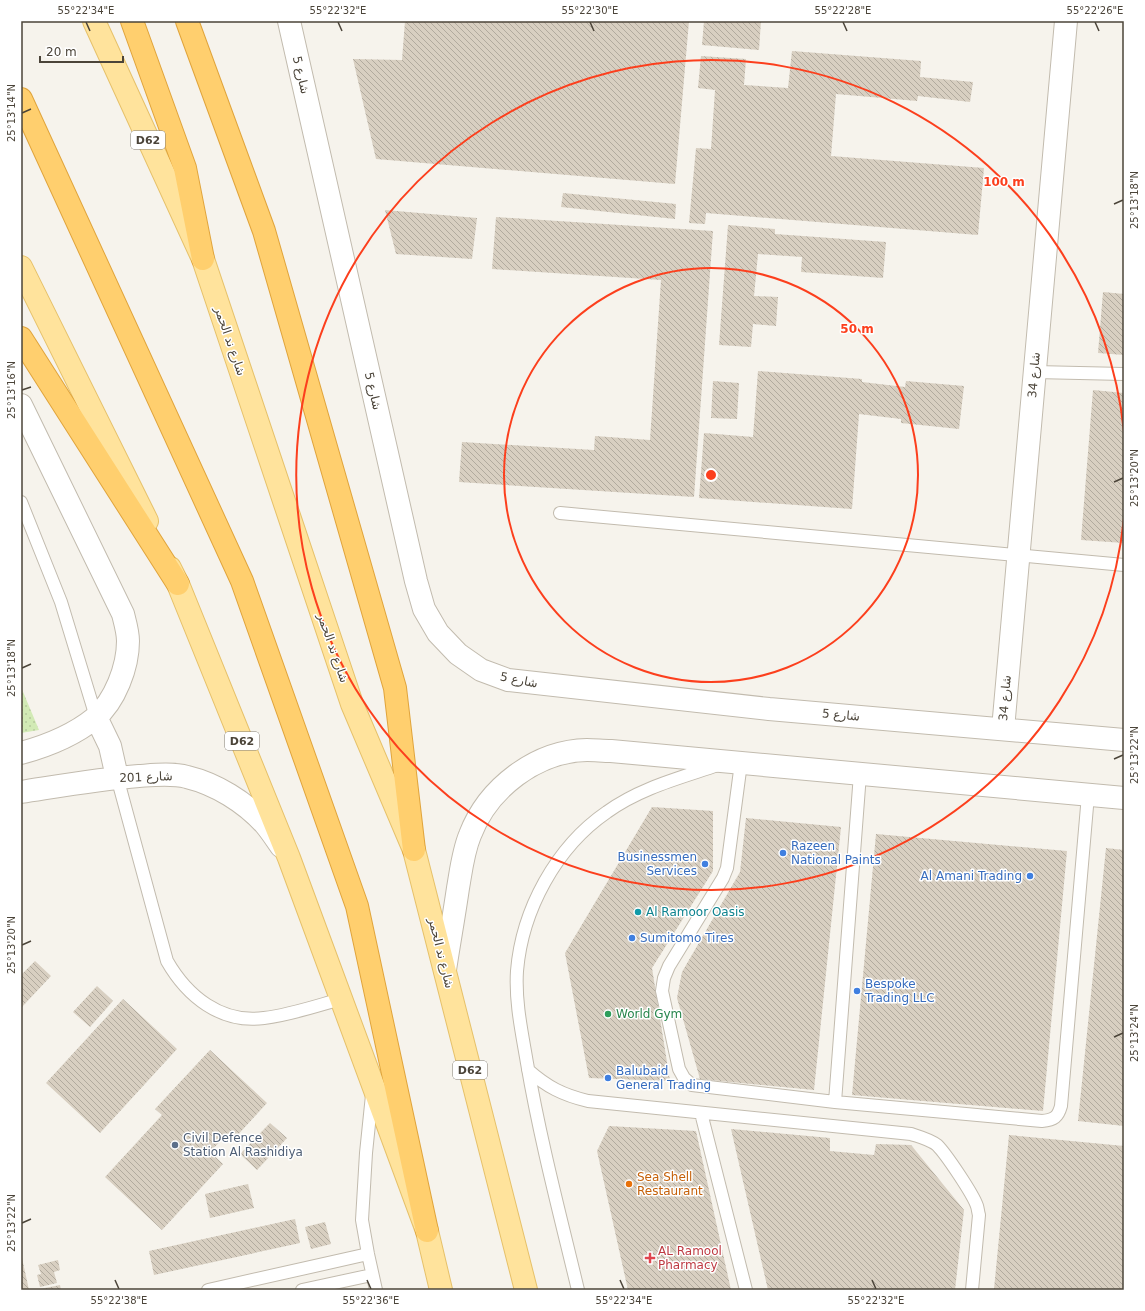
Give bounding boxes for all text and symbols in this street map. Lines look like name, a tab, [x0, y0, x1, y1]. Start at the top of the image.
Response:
text: 55°22'34"E	[58, 5, 114, 16]
text: 55°22'32"E	[310, 5, 366, 16]
text: 55°22'30"E	[562, 5, 618, 16]
text: 55°22'28"E	[815, 5, 871, 16]
text: 55°22'26"E	[1067, 5, 1123, 16]
scale bar	[40, 38, 123, 64]
text: 20 m	[46, 45, 77, 59]
street label: شارع 5	[289, 55, 312, 95]
text: 25°13'14"N	[6, 84, 17, 142]
road number: D62	[131, 131, 165, 149]
text: 25°13'18"N	[1129, 171, 1140, 229]
text: 100 m	[983, 175, 1025, 189]
street label: شارع ند الحمر	[210, 304, 248, 378]
text: 50 m	[840, 322, 874, 336]
street label: شارع 34	[1025, 352, 1044, 398]
text: 25°13'16"N	[6, 361, 17, 419]
street label: شارع 5	[361, 371, 384, 411]
text: 25°13'20"N	[1129, 449, 1140, 507]
centre of rings	[704, 468, 718, 482]
street label: شارع ند الحمر	[313, 611, 351, 685]
text: 25°13'18"N	[6, 639, 17, 697]
street label: شارع 5	[499, 669, 539, 691]
street label: شارع 34	[996, 675, 1015, 721]
street label: شارع 5	[821, 706, 861, 725]
text: 25°13'22"N	[1129, 726, 1140, 784]
road number: D62	[225, 732, 259, 750]
street label: شارع 201	[119, 769, 173, 786]
place label: Razeen National Paints	[791, 839, 881, 867]
marker: Razeen National Paints	[778, 848, 788, 858]
place label: Businessmen Services	[617, 850, 697, 878]
marker: Businessmen Services	[700, 859, 710, 869]
place label: Al Amani Trading	[921, 869, 1022, 883]
marker: Al Amani Trading	[1025, 871, 1035, 881]
place label: Al Ramoor Oasis	[646, 905, 745, 919]
marker: Al Ramoor Oasis	[633, 907, 643, 917]
street label: شارع ند الحمر	[424, 915, 457, 990]
text: 25°13'20"N	[6, 916, 17, 974]
place label: Sumitomo Tires	[640, 931, 734, 945]
marker: Sumitomo Tires	[627, 933, 637, 943]
place label: Bespoke Trading LLC	[864, 977, 935, 1005]
marker: Bespoke Trading LLC	[852, 986, 862, 996]
text: 25°13'24"N	[1129, 1004, 1140, 1062]
place label: World Gym	[616, 1007, 682, 1021]
marker: World Gym	[603, 1009, 613, 1019]
road number: D62	[453, 1061, 487, 1079]
place label: Balubaid General Trading	[616, 1064, 711, 1092]
marker: Balubaid General Trading	[603, 1073, 613, 1083]
place label: Civil Defence Station Al Rashidiya	[183, 1131, 303, 1159]
marker: Civil Defence Station Al Rashidiya	[170, 1140, 180, 1150]
place label: Sea Shell Restaurant	[637, 1170, 703, 1198]
marker: Sea Shell Restaurant	[624, 1179, 634, 1189]
text: 25°13'22"N	[6, 1194, 17, 1252]
place label: AL Ramool Pharmacy	[658, 1244, 722, 1272]
marker: AL Ramool Pharmacy	[645, 1253, 655, 1263]
text: 55°22'38"E	[91, 1295, 147, 1306]
text: 55°22'36"E	[343, 1295, 399, 1306]
text: 55°22'34"E	[596, 1295, 652, 1306]
text: 55°22'32"E	[848, 1295, 904, 1306]

